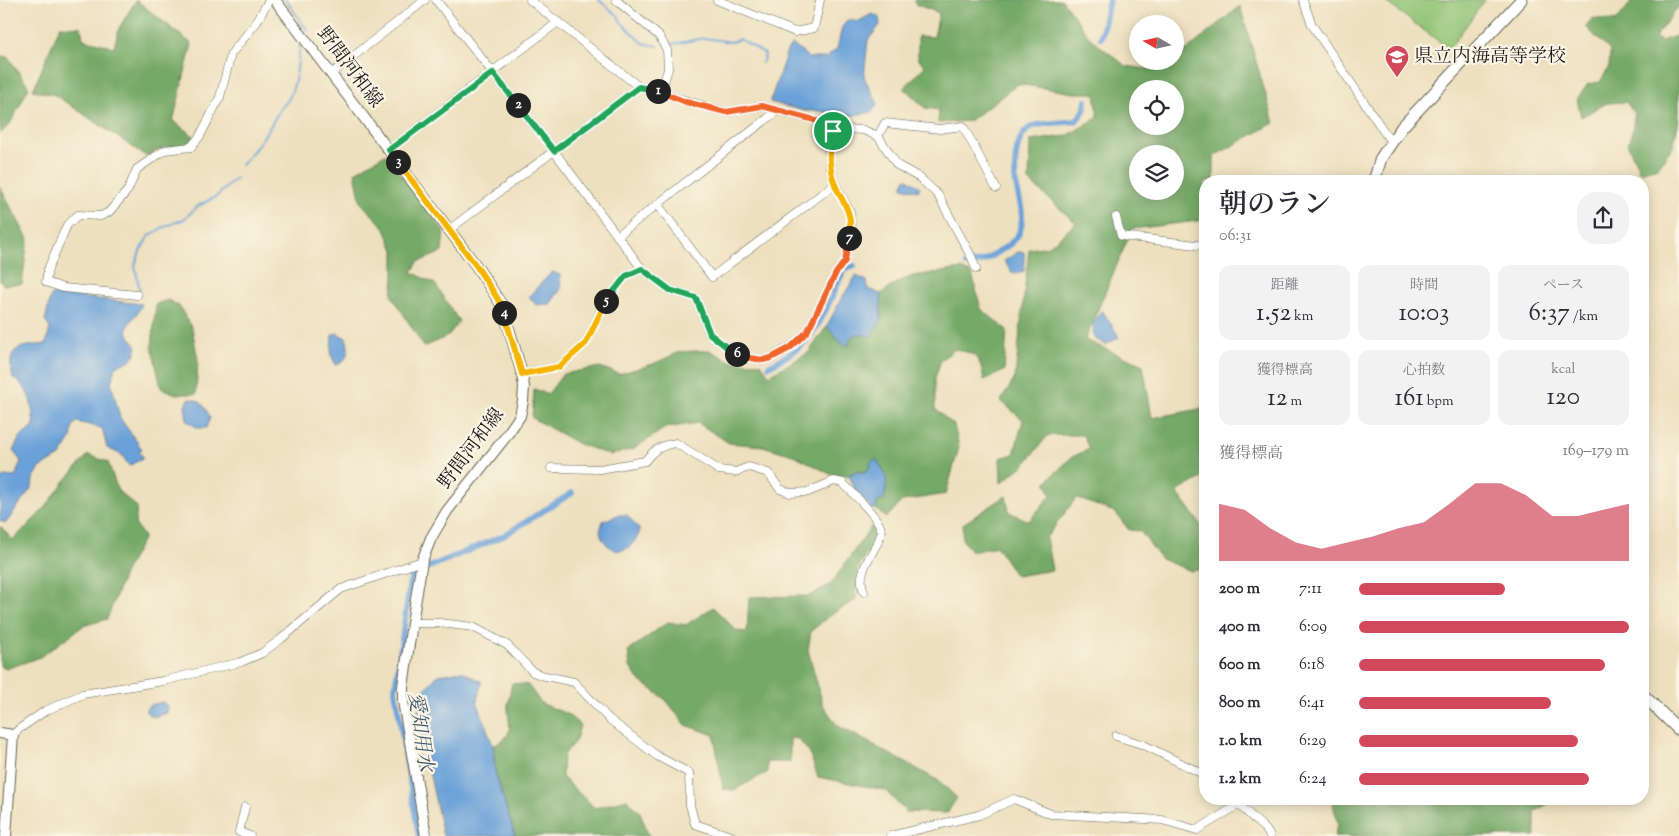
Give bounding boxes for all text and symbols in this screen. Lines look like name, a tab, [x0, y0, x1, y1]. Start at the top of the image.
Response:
north arrow	[1129, 15, 1184, 70]
map controls	[1129, 15, 1184, 200]
street label: 野間河和線	[310, 22, 388, 114]
school or university icon: 県立内海高等学校	[1384, 44, 1410, 78]
place label: 県立内海高等学校	[1414, 44, 1566, 71]
pin: 1	[646, 78, 670, 104]
button: locate	[1129, 80, 1184, 135]
text: 1	[656, 81, 661, 101]
pin: 2	[506, 92, 530, 118]
text: 2	[515, 95, 522, 115]
pin	[812, 110, 854, 152]
icon: arrive	[819, 117, 847, 145]
button: layers	[1129, 145, 1184, 200]
pin: 3	[386, 150, 410, 174]
text: 3	[396, 152, 401, 172]
text: 朝のラン	[1219, 186, 1331, 226]
button: share	[1577, 192, 1629, 244]
text: 06:31	[1219, 225, 1251, 248]
pin: 7	[836, 226, 862, 250]
text: 7	[846, 228, 853, 248]
text: 距離	[1271, 276, 1299, 296]
text: 時間	[1410, 276, 1438, 296]
text: ペース	[1543, 276, 1584, 296]
pin: 5	[594, 288, 618, 314]
text: 5	[604, 291, 609, 311]
text: 1.52	[1256, 296, 1291, 332]
text: 10:03	[1399, 296, 1449, 332]
text: 6:37	[1529, 296, 1570, 332]
pin: 4	[492, 300, 516, 326]
text: 4	[501, 303, 508, 323]
text: km	[1291, 307, 1313, 327]
text: /km	[1570, 307, 1598, 327]
pin: 6	[724, 342, 750, 366]
text: 6	[734, 344, 741, 364]
text: kcal	[1551, 360, 1575, 380]
text: 獲得標高	[1257, 361, 1313, 381]
text: 心拍数	[1403, 361, 1445, 381]
text: 120	[1547, 380, 1580, 416]
text: 12	[1267, 381, 1287, 417]
text: 161	[1394, 381, 1424, 417]
text: m	[1287, 392, 1302, 412]
text: bpm	[1424, 392, 1454, 412]
street label: 野間河和線	[433, 403, 511, 495]
text: 169–179 m	[1562, 440, 1629, 463]
text: 獲得標高	[1219, 443, 1283, 466]
text: 200 m	[1219, 578, 1260, 601]
text: 7:11	[1299, 578, 1322, 601]
text: 400 m	[1219, 616, 1261, 639]
text: 6:09	[1299, 616, 1327, 639]
text: 600 m	[1219, 654, 1261, 677]
text: 6:18	[1299, 654, 1324, 677]
water label: 愛知用水	[399, 690, 439, 776]
text: 800 m	[1219, 692, 1261, 715]
text: 6:41	[1299, 692, 1324, 715]
text: 1.0 km	[1219, 730, 1262, 753]
text: 6:29	[1299, 730, 1326, 753]
text: 1.2 km	[1219, 768, 1261, 791]
text: 6:24	[1299, 768, 1327, 791]

